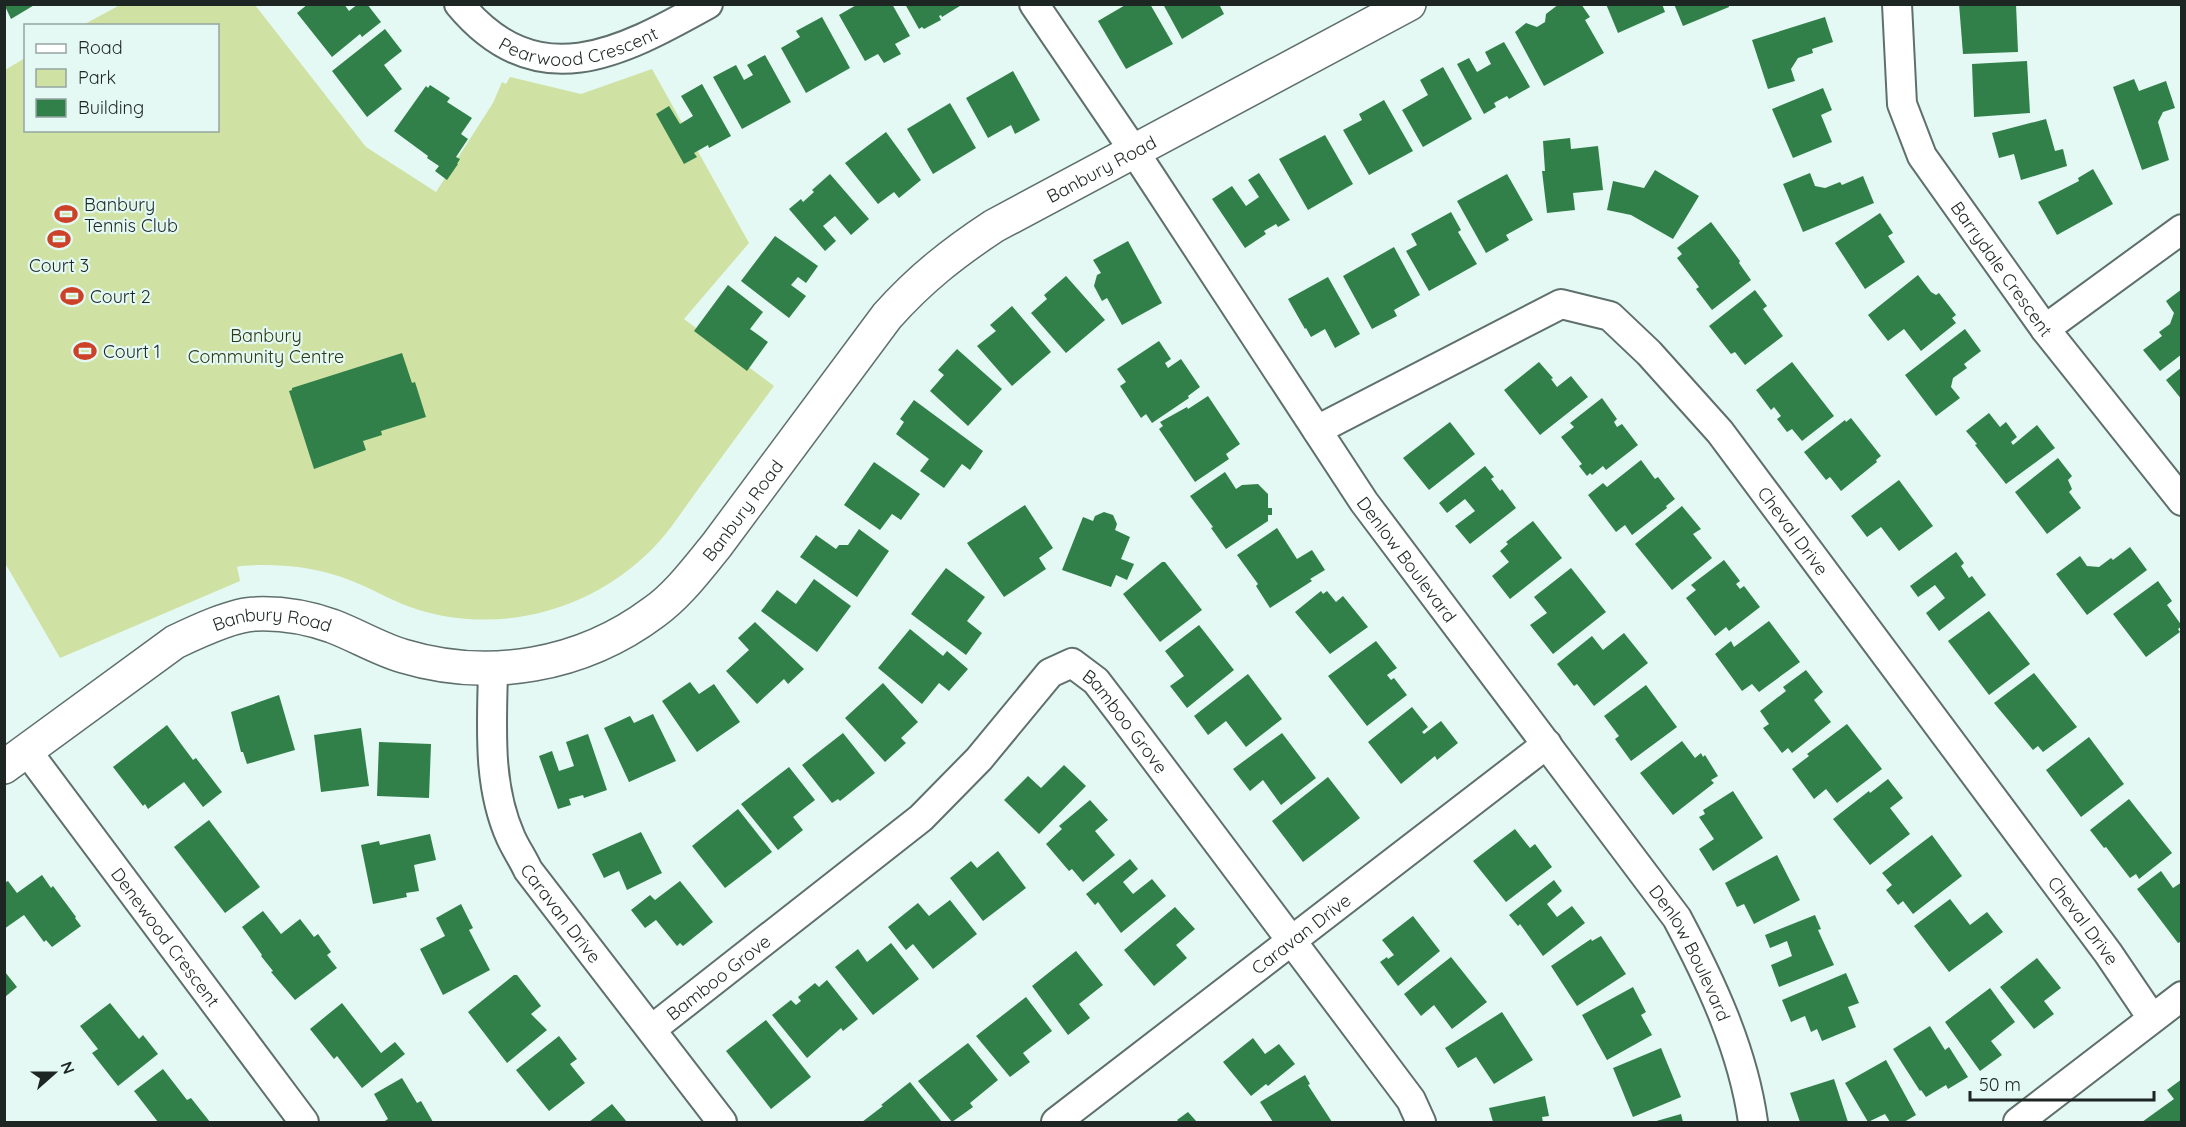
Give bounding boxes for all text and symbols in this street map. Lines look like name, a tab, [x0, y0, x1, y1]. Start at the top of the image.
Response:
street label: Pearwood Crescent	[495, 21, 661, 71]
legend	[24, 24, 219, 132]
text: Road	[78, 36, 123, 59]
text: Park	[78, 66, 116, 89]
text: Building	[78, 96, 144, 119]
street label: Banbury Road	[1042, 130, 1160, 207]
place label: Banbury Tennis Club	[84, 193, 178, 237]
street label: Barrydale Crescent	[1946, 197, 2058, 341]
sports icon: Banbury Tennis Club	[53, 201, 79, 227]
sports icon: Court 3	[46, 226, 72, 252]
place label: Court 3	[29, 254, 89, 277]
sports icon: Court 2	[59, 283, 85, 309]
place label: Court 2	[90, 285, 151, 308]
park label: Banbury Community Centre	[188, 324, 344, 368]
sports icon: Court 1	[72, 338, 98, 364]
place label: Court 1	[103, 340, 160, 363]
street label: Banbury Road	[697, 455, 788, 566]
street label: Cheval Drive	[1753, 482, 1834, 580]
street label: Denlow Boulevard	[1352, 492, 1462, 627]
street label: Banbury Road	[209, 602, 335, 637]
street label: Bamboo Grove	[1078, 664, 1173, 778]
street label: Caravan Drive	[516, 859, 607, 967]
street label: Denewood Crescent	[106, 863, 225, 1011]
street label: Cheval Drive	[2043, 871, 2124, 969]
street label: Denlow Boulevard	[1644, 880, 1736, 1024]
street label: Caravan Drive	[1247, 888, 1355, 979]
street label: Bamboo Grove	[661, 929, 775, 1025]
north arrow	[24, 1043, 84, 1103]
text: N	[57, 1059, 79, 1077]
scale bar	[1970, 1064, 2154, 1102]
text: 50 m	[1979, 1073, 2021, 1096]

